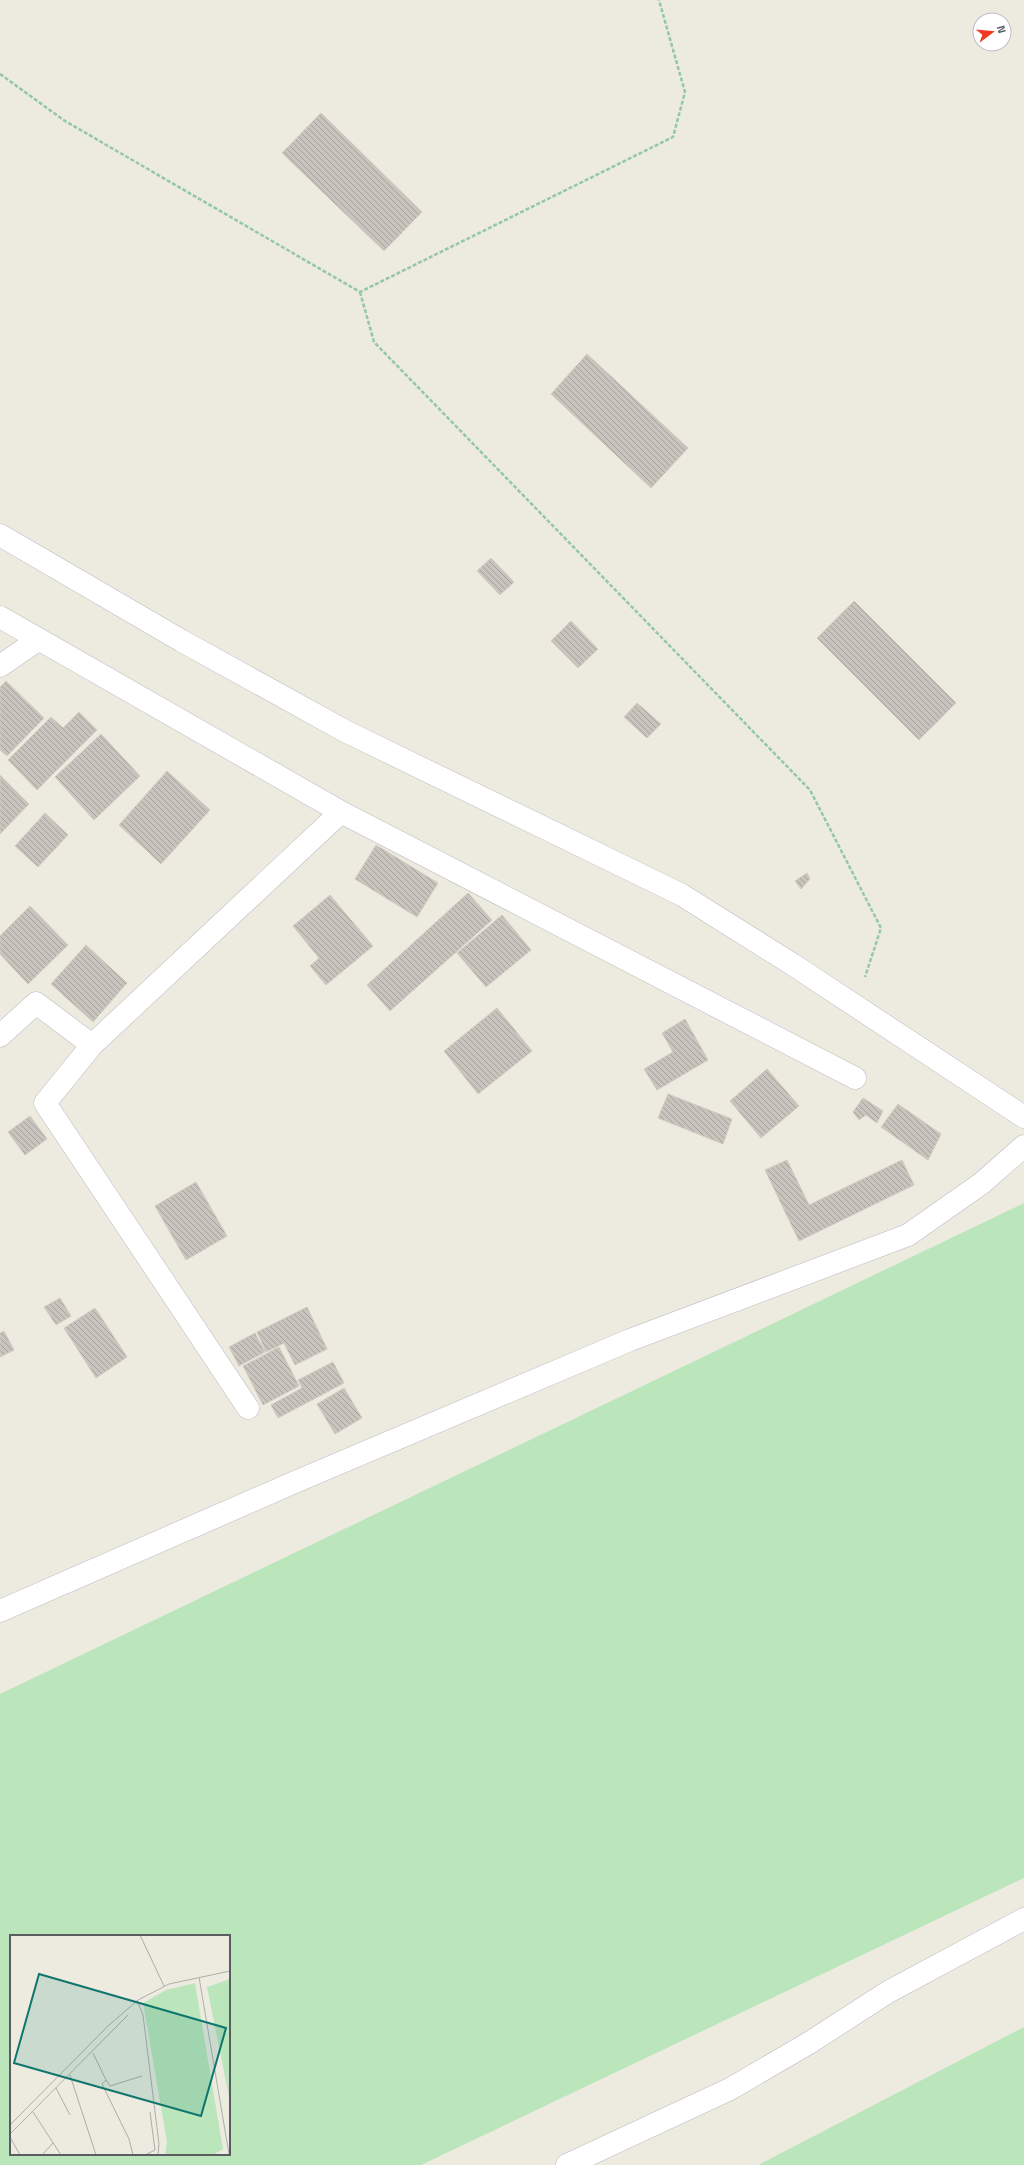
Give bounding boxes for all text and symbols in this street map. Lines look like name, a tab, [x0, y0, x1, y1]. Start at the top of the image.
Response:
north arrow	[972, 12, 1012, 52]
text: N	[993, 23, 1010, 35]
inset map	[10, 1935, 230, 2155]

